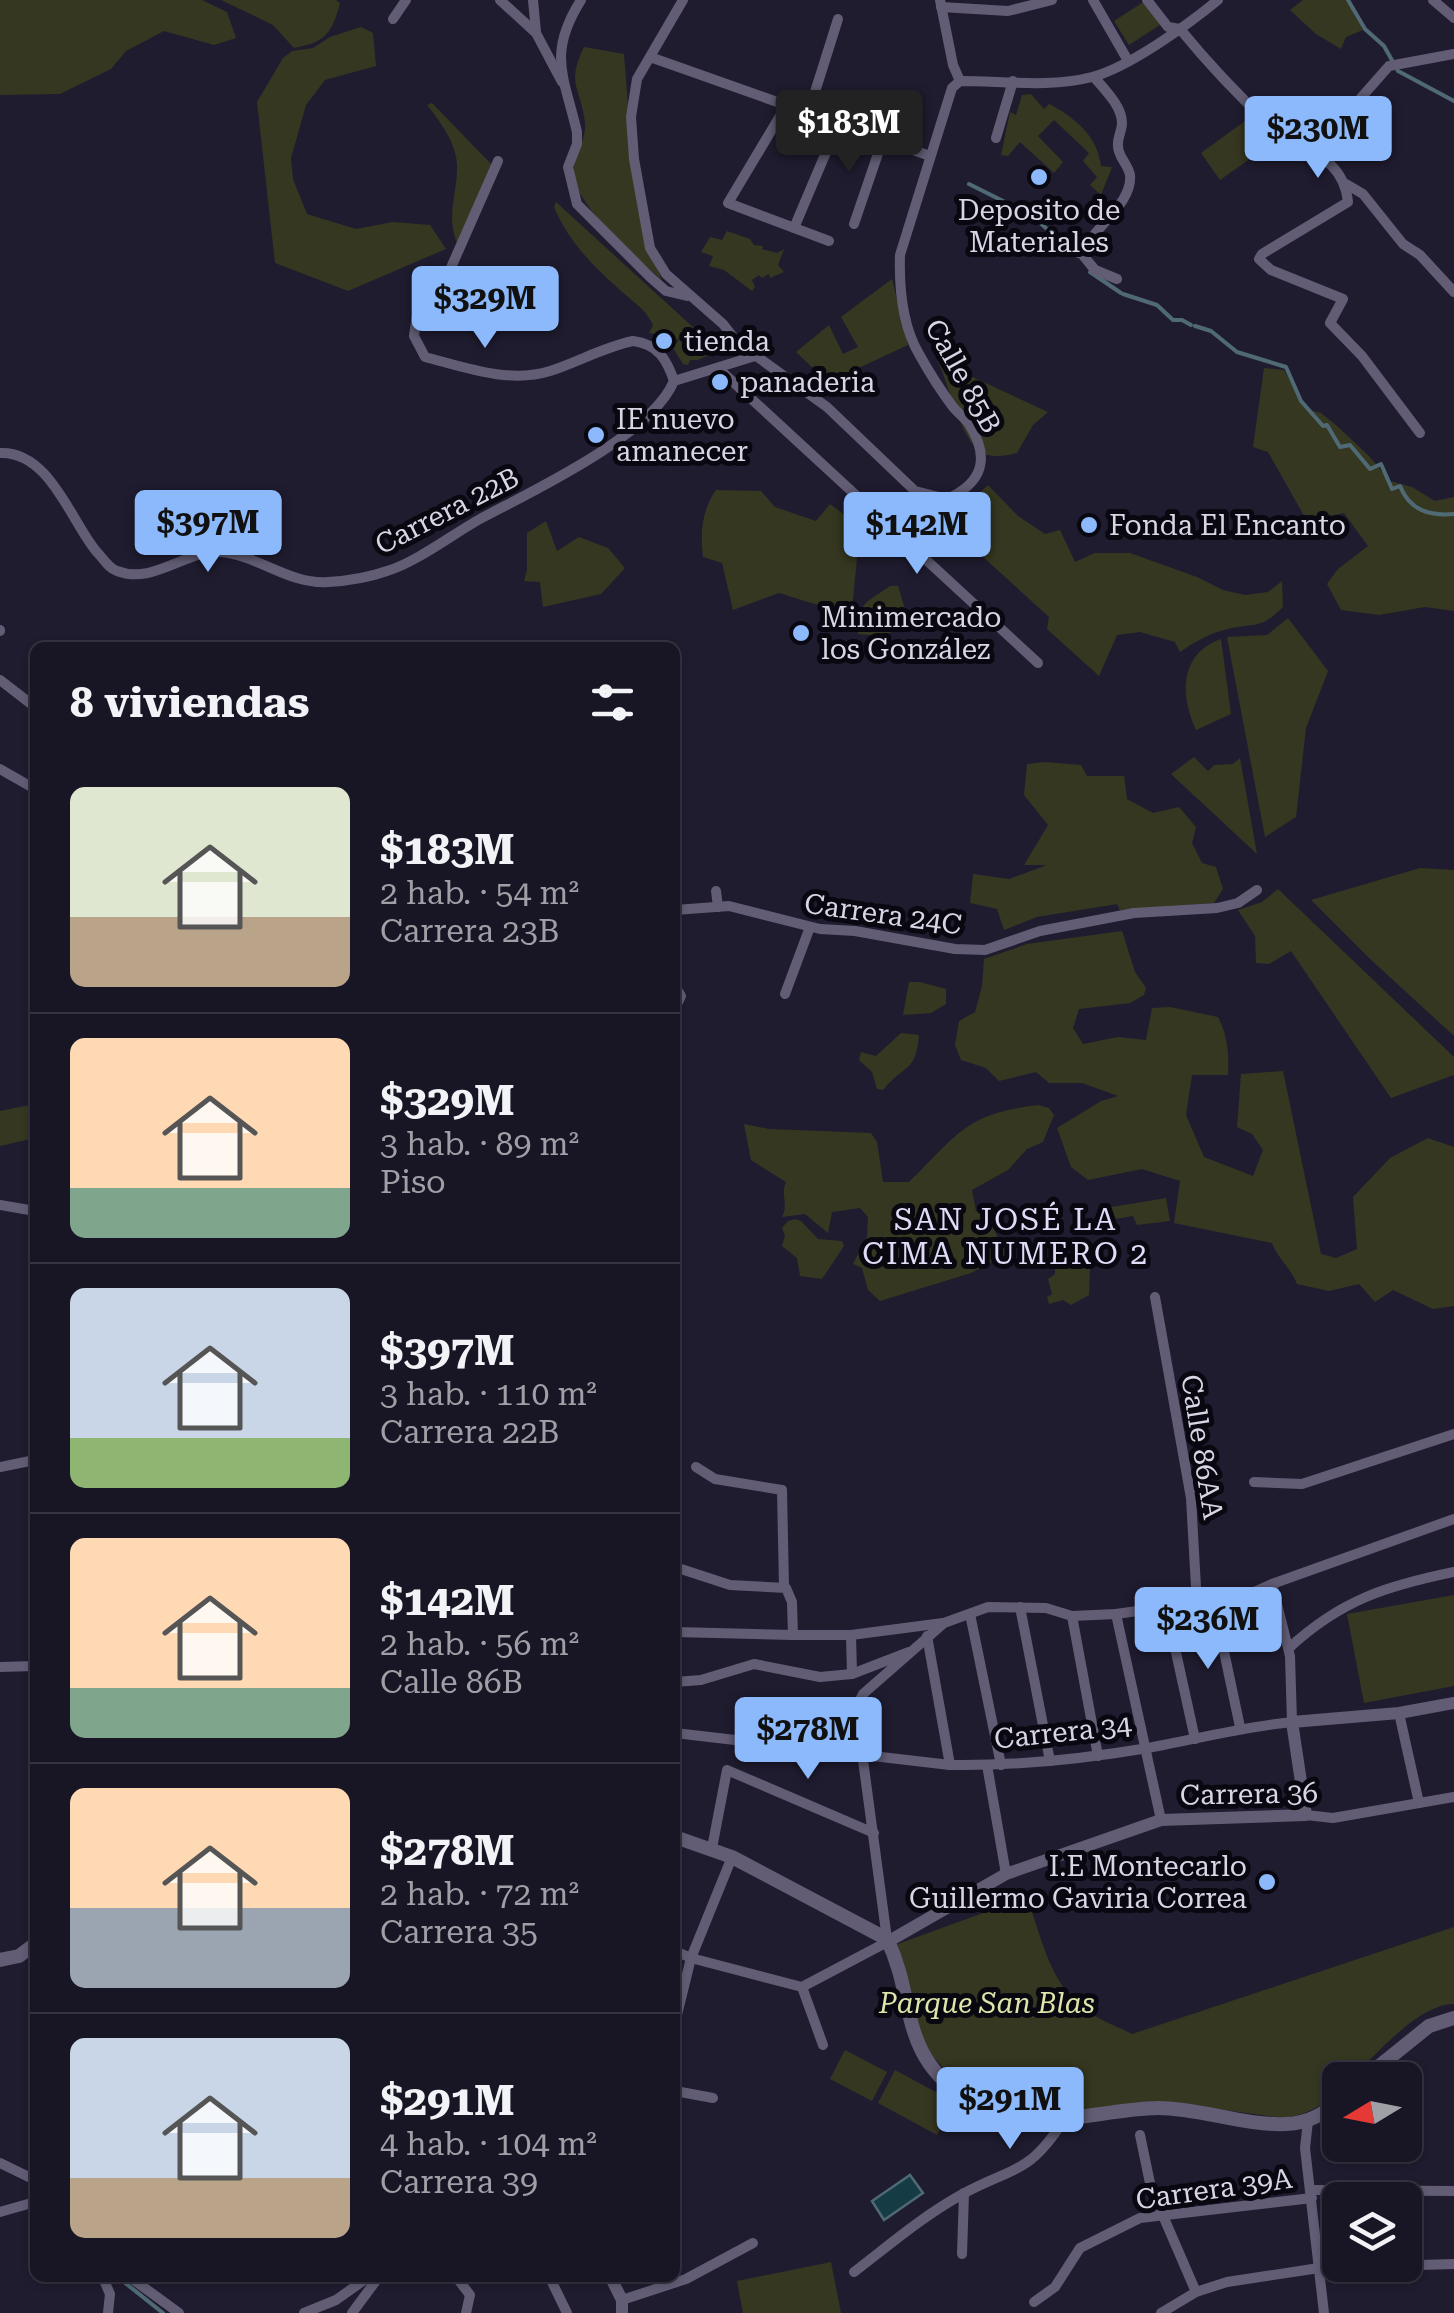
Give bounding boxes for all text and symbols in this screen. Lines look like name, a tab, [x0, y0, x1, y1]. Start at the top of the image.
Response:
pin: $183M	[779, 90, 919, 175]
pin: $230M	[1248, 96, 1388, 181]
text: $183M	[798, 103, 900, 141]
text: $230M	[1267, 109, 1369, 147]
marker: Deposito de Materiales	[1028, 166, 1050, 188]
place label: Deposito de Materiales	[958, 194, 1120, 259]
pin: $329M	[415, 266, 555, 351]
text: $329M	[434, 279, 536, 317]
street label: Calle 85B	[918, 313, 1008, 439]
place label: tienda	[684, 325, 770, 358]
marker: tienda	[653, 330, 675, 352]
place label: panaderia	[740, 366, 875, 399]
marker: panaderia	[709, 371, 731, 393]
place label: IE nuevo amanecer	[616, 403, 748, 468]
marker: IE nuevo amanecer	[585, 424, 607, 446]
street label: Carrera 22B	[370, 461, 524, 561]
pin: $397M	[138, 490, 278, 575]
pin: $142M	[847, 492, 987, 577]
text: $397M	[157, 503, 259, 541]
text: $142M	[866, 505, 968, 543]
place label: Fonda El Encanto	[1109, 509, 1346, 542]
marker: Fonda El Encanto	[1078, 514, 1100, 536]
place label: Minimercado los González	[821, 601, 1001, 666]
marker: Minimercado los González	[790, 622, 812, 644]
icon: filters	[585, 675, 640, 730]
text: 8 viviendas	[70, 678, 309, 727]
text: $183M	[380, 825, 515, 874]
icon: home	[150, 827, 270, 947]
text: 2 hab. · 54 m²	[380, 874, 579, 912]
street label: Carrera 24C	[802, 887, 964, 941]
text: Carrera 23B	[380, 912, 559, 950]
text: $329M	[380, 1076, 515, 1125]
icon: home	[150, 1078, 270, 1198]
text: 3 hab. · 89 m²	[380, 1125, 579, 1163]
text: Piso	[380, 1163, 446, 1201]
district label: SAN JOSÉ LA CIMA NUMERO 2	[862, 1201, 1150, 1271]
text: $397M	[380, 1326, 515, 1375]
icon: home	[150, 1328, 270, 1448]
street label: Calle 86AA	[1174, 1372, 1230, 1522]
text: 3 hab. · 110 m²	[380, 1375, 597, 1413]
text: Carrera 22B	[380, 1413, 559, 1451]
text: $142M	[380, 1576, 515, 1625]
icon: home	[150, 1578, 270, 1698]
pin: $236M	[1138, 1587, 1278, 1672]
text: $236M	[1157, 1600, 1259, 1638]
text: 2 hab. · 56 m²	[380, 1625, 579, 1663]
text: Calle 86B	[380, 1663, 523, 1701]
pin: $278M	[738, 1697, 878, 1782]
street label: Carrera 34	[993, 1708, 1134, 1756]
text: $278M	[757, 1710, 859, 1748]
street label: Carrera 36	[1180, 1776, 1318, 1812]
text: $278M	[380, 1826, 515, 1875]
icon: home	[150, 1828, 270, 1948]
place label: I.E Montecarlo Guillermo Gaviria Correa	[909, 1850, 1247, 1915]
marker: I.E Montecarlo Guillermo Gaviria Correa	[1256, 1871, 1278, 1893]
text: 2 hab. · 72 m²	[380, 1875, 579, 1913]
text: Carrera 35	[380, 1913, 538, 1951]
park label: Parque San Blas	[878, 1987, 1095, 2020]
north arrow	[1322, 2062, 1422, 2162]
map controls	[1322, 2062, 1422, 2282]
pin: $291M	[940, 2067, 1080, 2152]
text: $291M	[380, 2076, 515, 2125]
icon: home	[150, 2078, 270, 2198]
text: $291M	[959, 2080, 1061, 2118]
text: 4 hab. · 104 m²	[380, 2125, 597, 2163]
street label: Carrera 39A	[1134, 2162, 1295, 2216]
text: Carrera 39	[380, 2163, 538, 2201]
button: layers	[1322, 2182, 1422, 2282]

